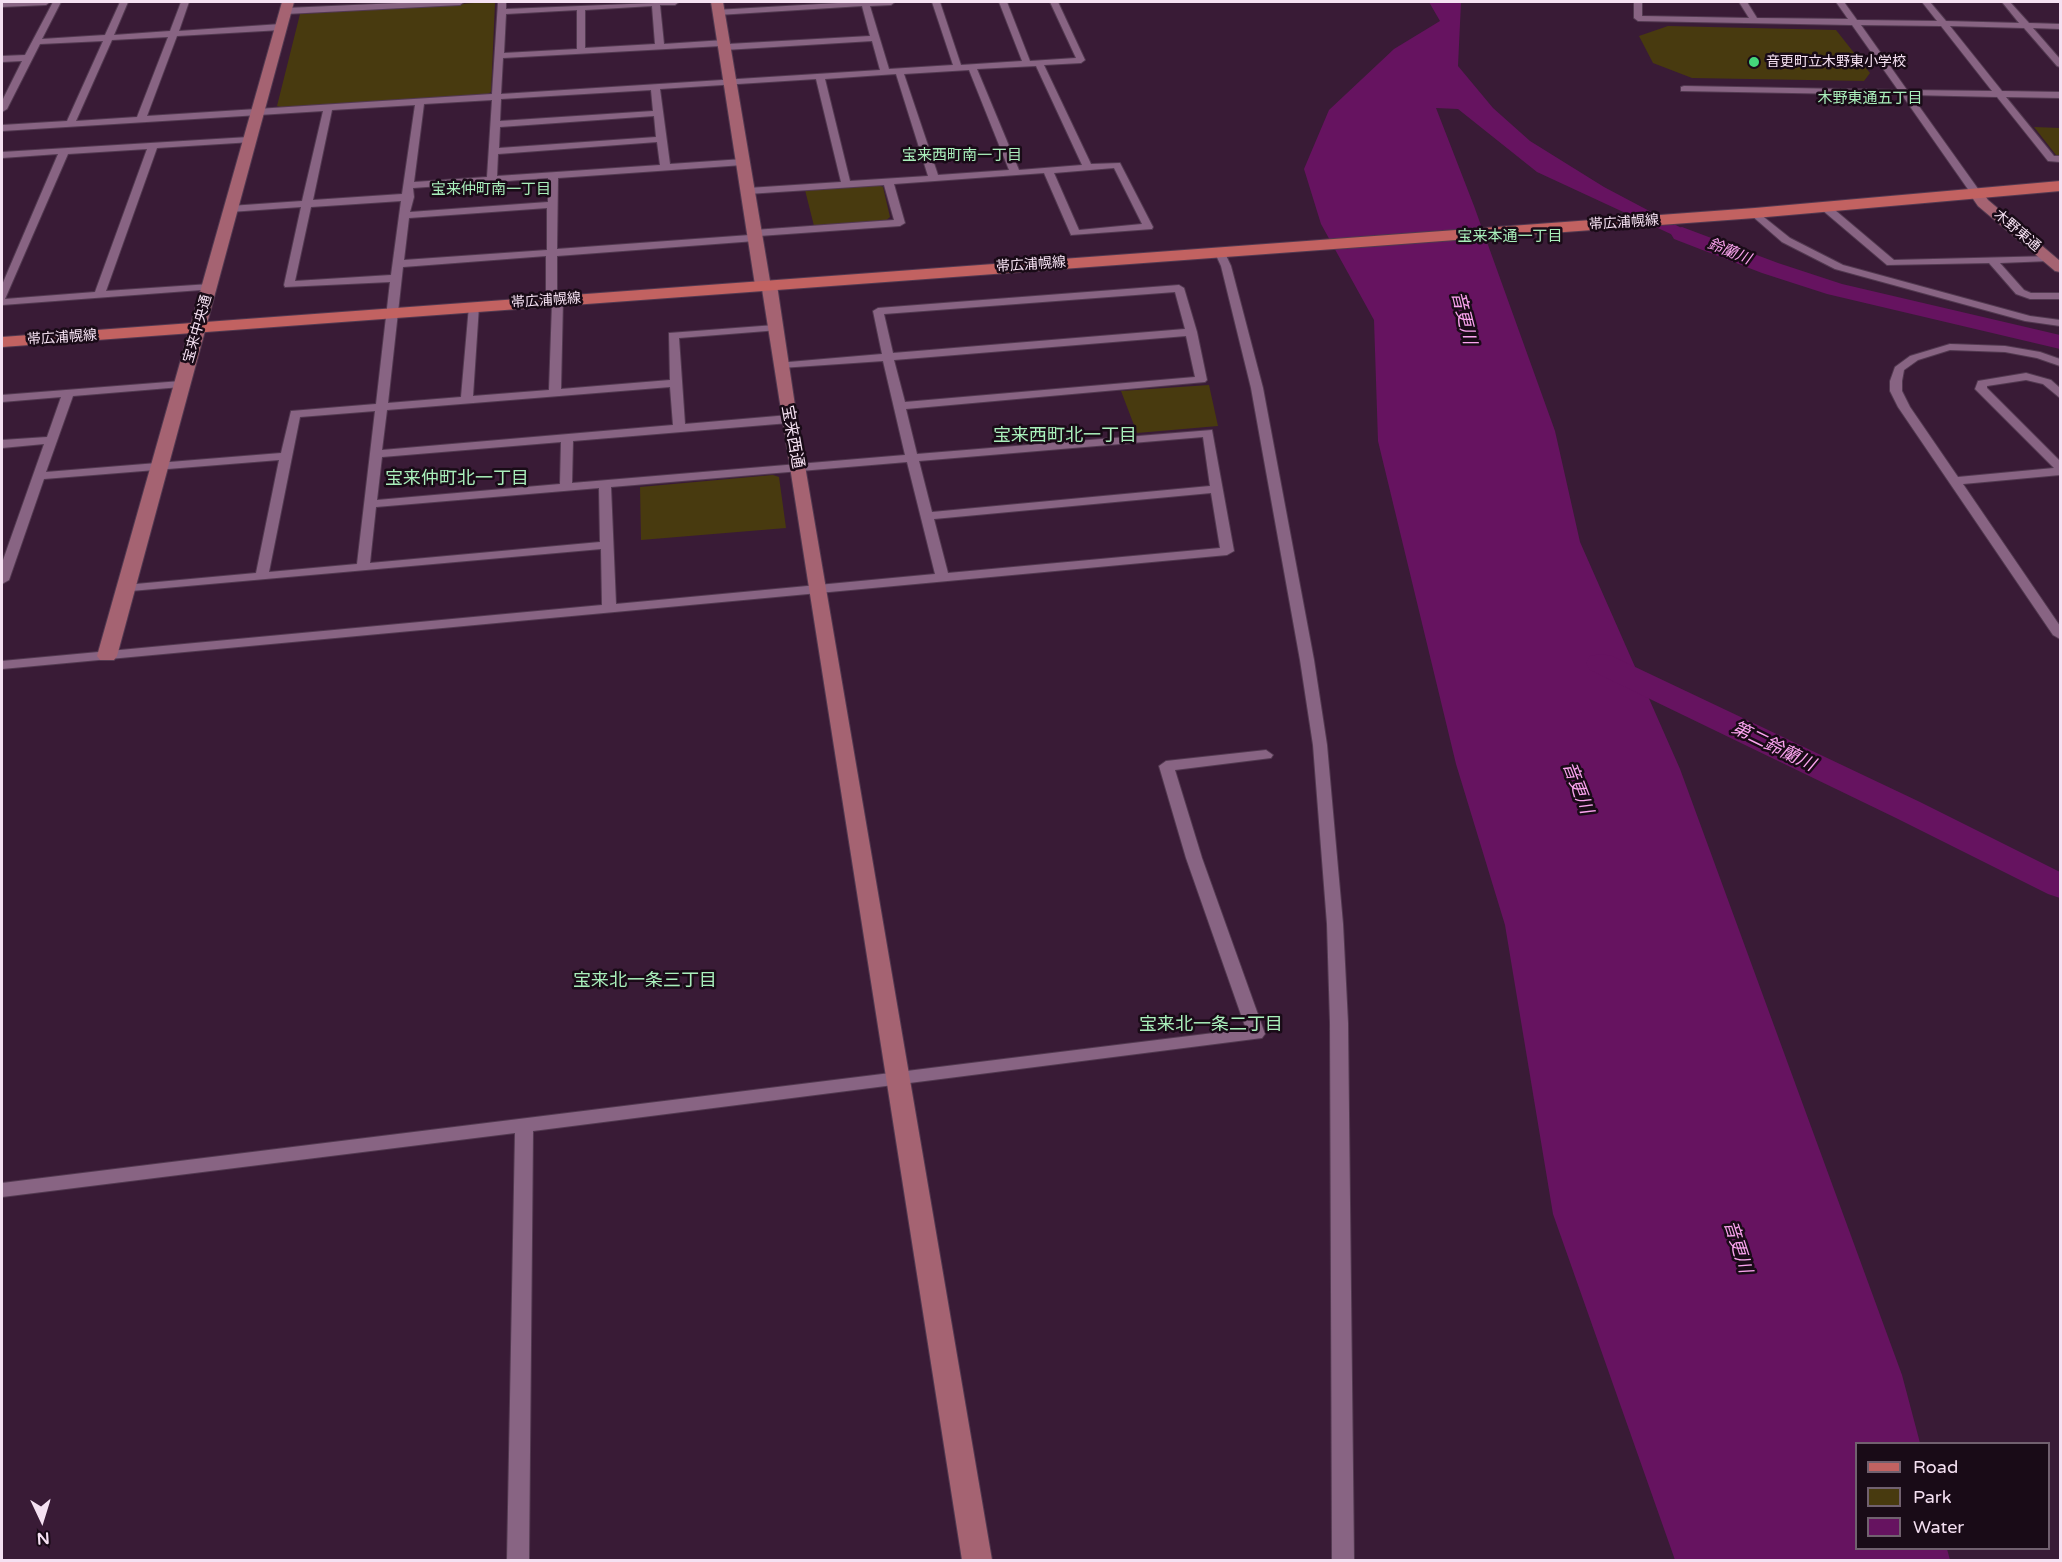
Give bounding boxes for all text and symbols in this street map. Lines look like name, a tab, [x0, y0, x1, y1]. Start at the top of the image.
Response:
place label: 音更町立木野東小学校	[1766, 54, 1906, 70]
marker: 音更町立木野東小学校	[1747, 55, 1761, 69]
district label: 木野東通五丁目	[1818, 90, 1922, 108]
district label: 宝来西町南一丁目	[902, 147, 1022, 165]
district label: 宝来仲町南一丁目	[431, 181, 551, 199]
street label: 木野東通	[1990, 207, 2044, 255]
street label: 帯広浦幌線	[1588, 212, 1660, 234]
district label: 宝来本通一丁目	[1458, 228, 1562, 246]
water label: 鈴蘭川	[1705, 235, 1753, 269]
street label: 帯広浦幌線	[995, 254, 1067, 276]
water label: 音更川	[1446, 289, 1480, 347]
street label: 帯広浦幌線	[510, 290, 582, 312]
street label: 宝来中央通	[180, 293, 216, 365]
street label: 帯広浦幌線	[26, 327, 98, 349]
street label: 宝来西通	[777, 404, 807, 470]
district label: 宝来西町北一丁目	[993, 425, 1137, 447]
district label: 宝来仲町北一丁目	[385, 468, 529, 490]
water label: 第二鈴蘭川	[1728, 718, 1818, 776]
water label: 音更川	[1557, 759, 1597, 817]
district label: 宝来北一条三丁目	[573, 970, 717, 992]
district label: 宝来北一条二丁目	[1139, 1014, 1283, 1036]
water label: 音更川	[1718, 1218, 1756, 1276]
legend	[1855, 1442, 2050, 1550]
text: Road	[1913, 1456, 1958, 1478]
text: Park	[1913, 1486, 1951, 1508]
north arrow	[12, 1490, 72, 1550]
text: Water	[1913, 1516, 1964, 1538]
text: N	[36, 1528, 50, 1548]

